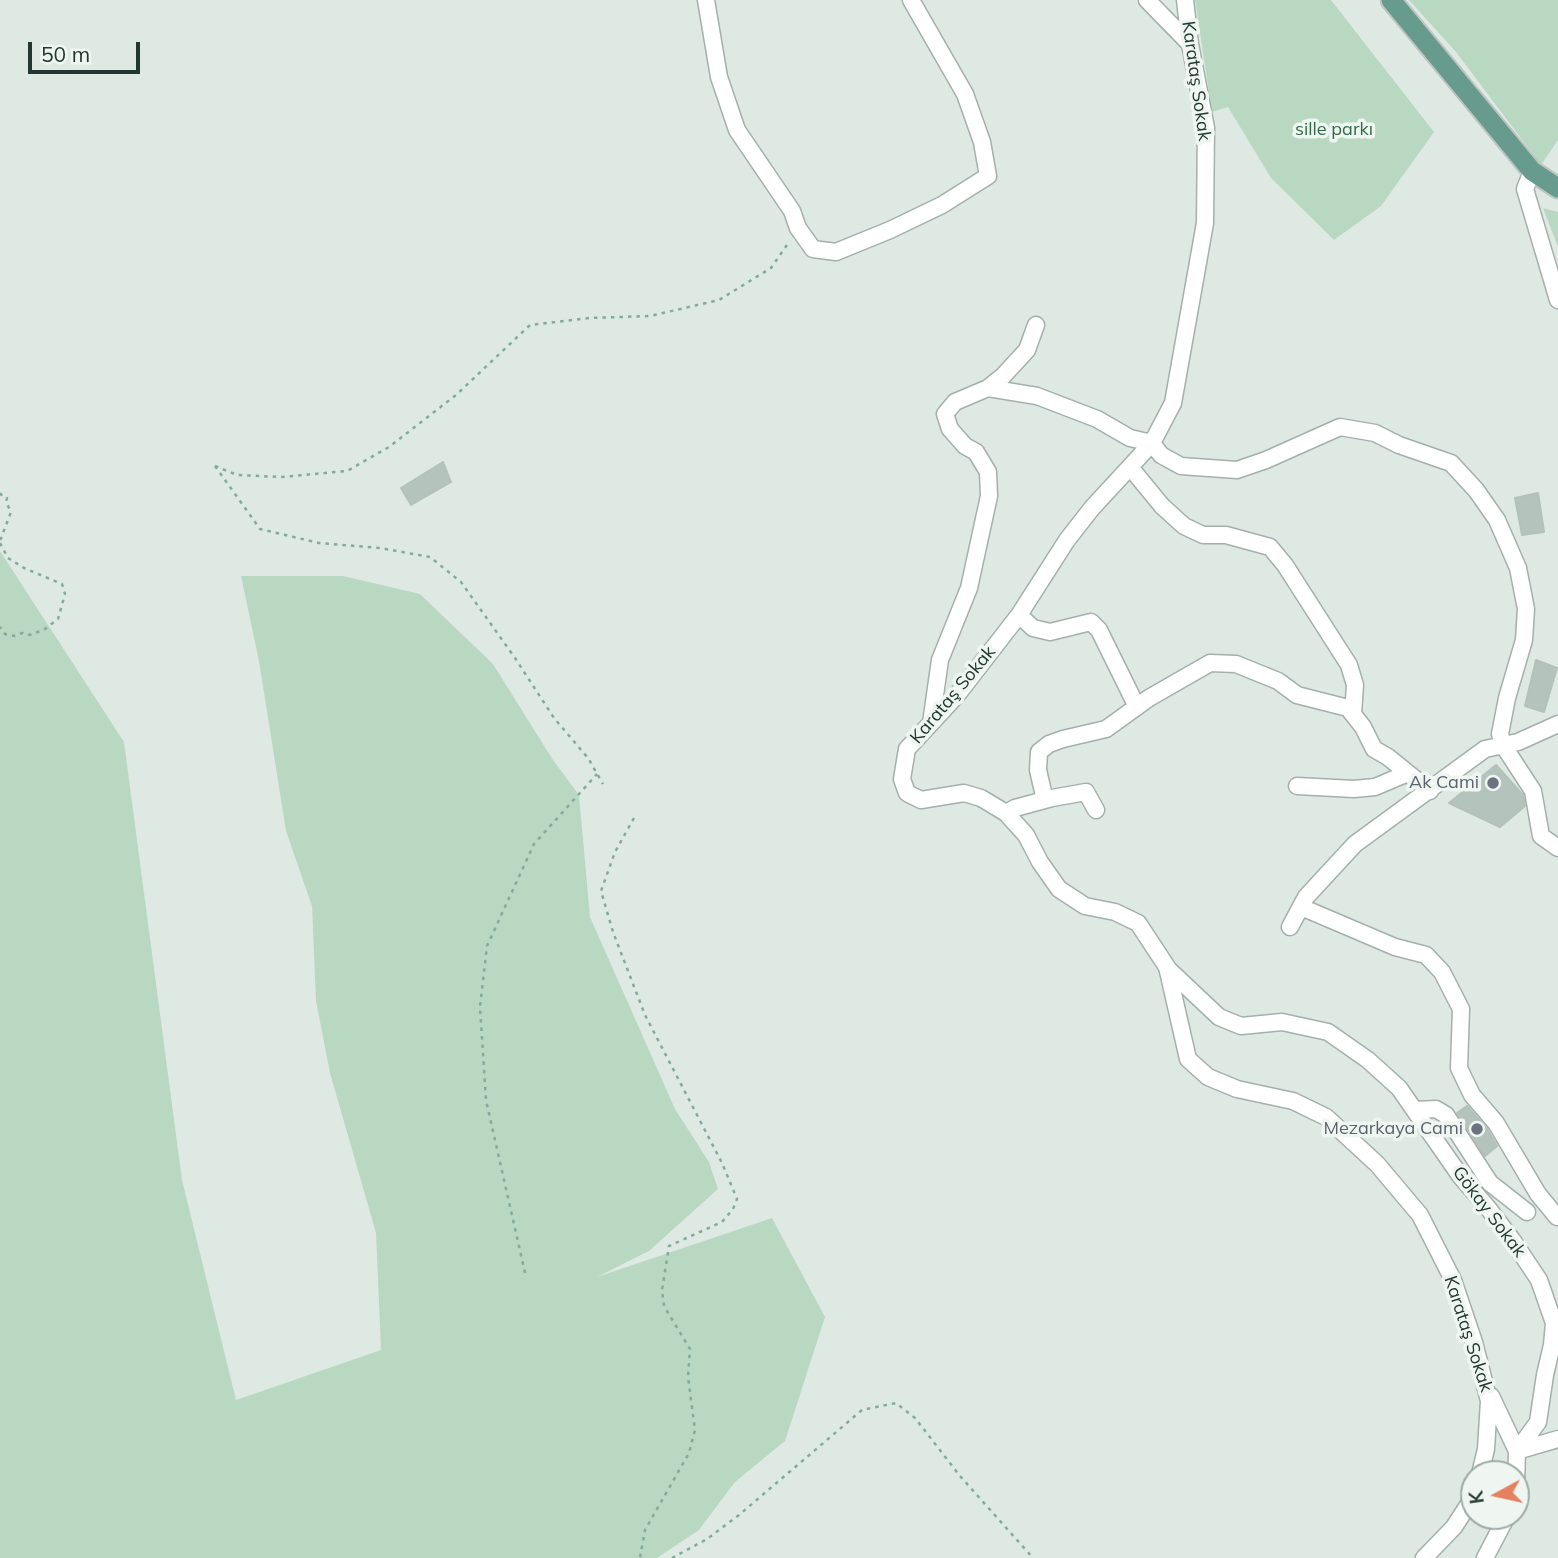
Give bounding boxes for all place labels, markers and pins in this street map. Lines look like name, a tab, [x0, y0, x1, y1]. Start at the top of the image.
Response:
place label: Ak Cami	[1409, 772, 1479, 794]
marker: Ak Cami	[1485, 775, 1501, 791]
place label: Mezarkaya Cami	[1324, 1118, 1463, 1140]
marker: Mezarkaya Cami	[1469, 1121, 1485, 1137]

